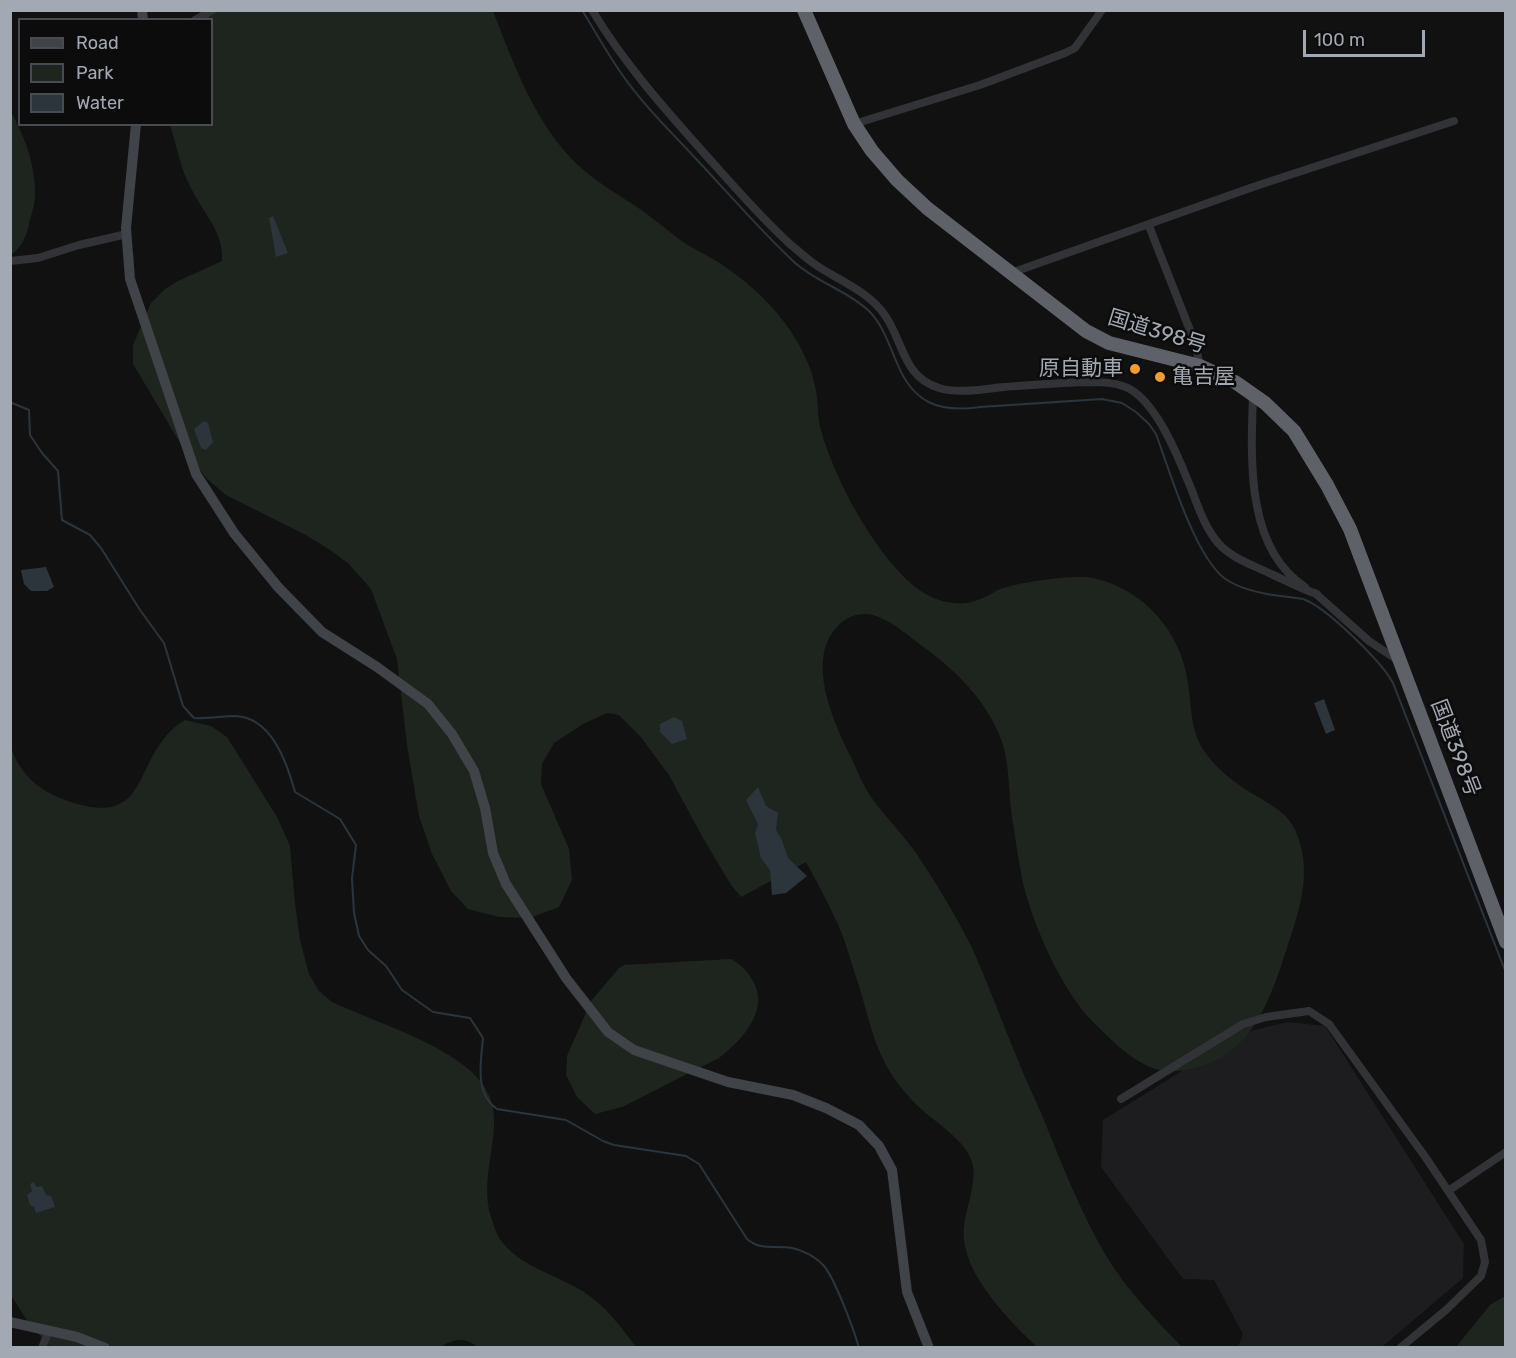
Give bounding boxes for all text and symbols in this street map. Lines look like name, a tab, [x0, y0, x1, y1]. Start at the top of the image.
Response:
legend	[18, 18, 213, 126]
scale bar	[1306, 18, 1428, 56]
text: 100 m	[1314, 29, 1365, 51]
text: Road	[76, 32, 119, 54]
text: Park	[76, 62, 113, 84]
text: Water	[76, 92, 124, 114]
street label: 国道398号	[1105, 305, 1209, 359]
place label: 原自動車	[1039, 356, 1123, 382]
marker: 原自動車	[1128, 362, 1142, 376]
place label: 亀吉屋	[1172, 364, 1235, 390]
marker: 亀吉屋	[1153, 370, 1167, 384]
street label: 国道398号	[1425, 696, 1485, 800]

